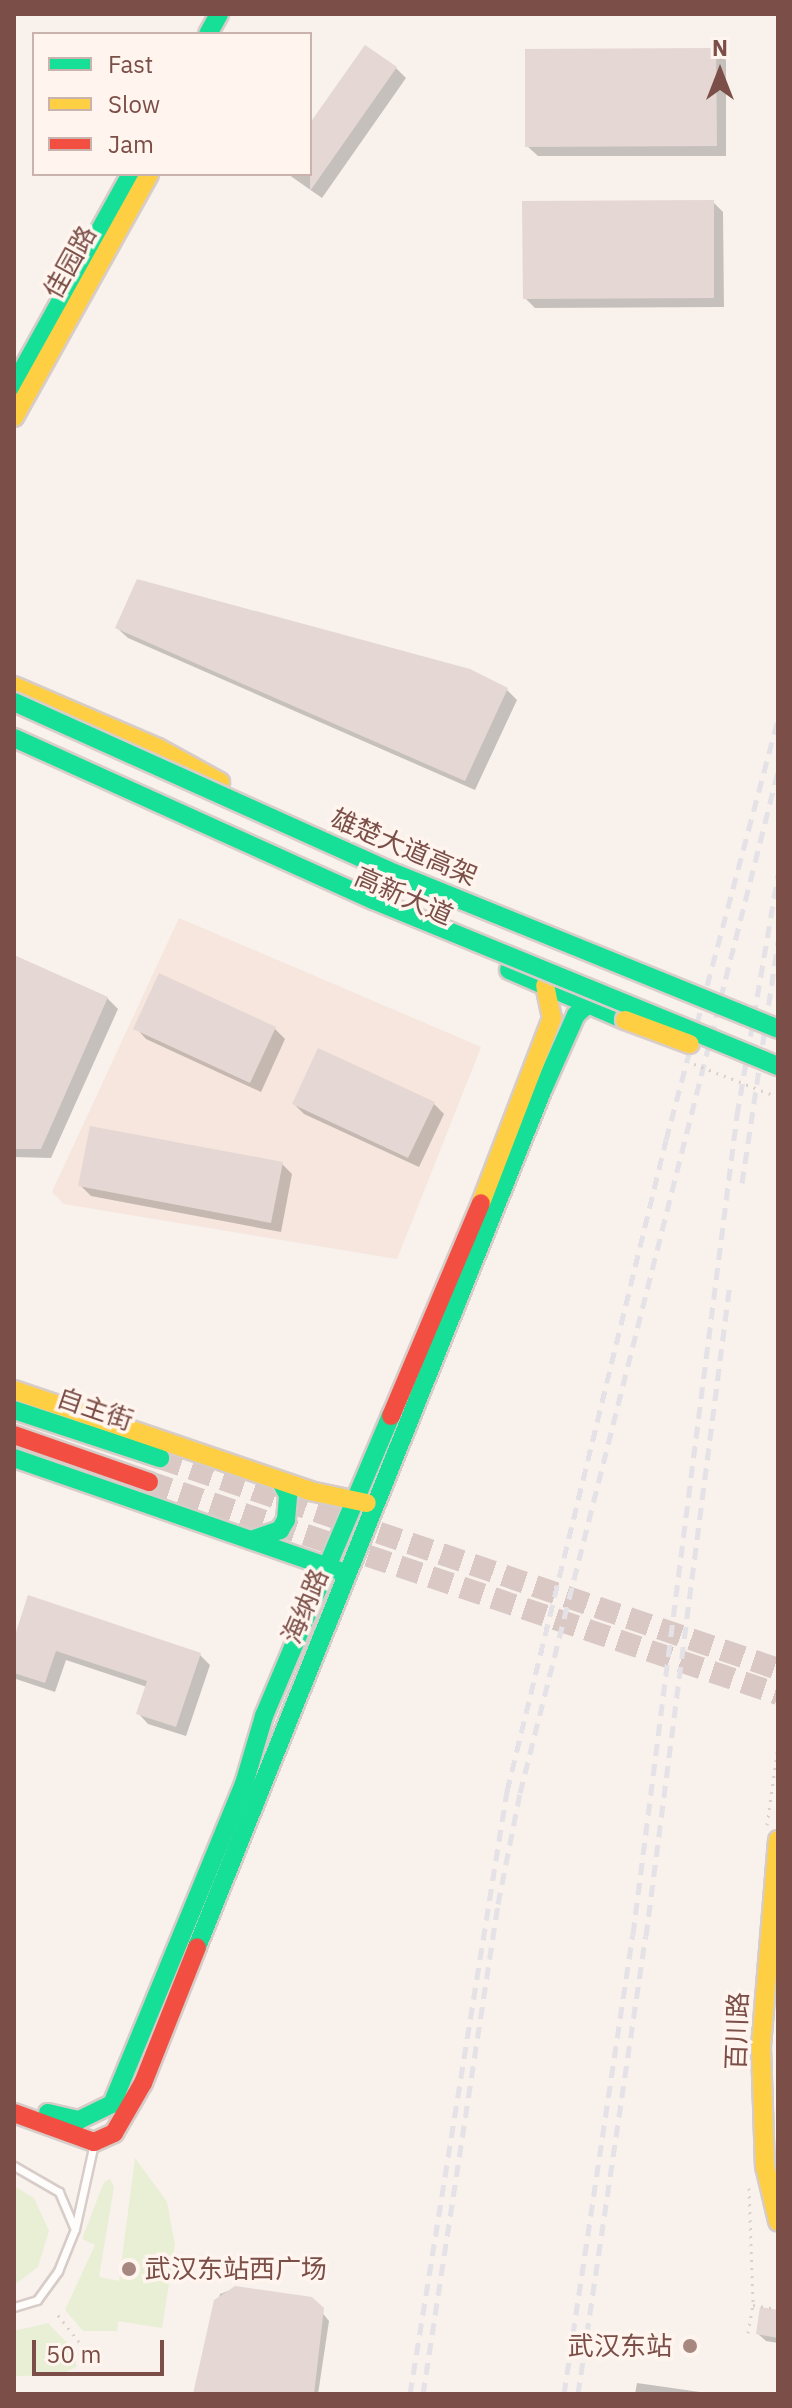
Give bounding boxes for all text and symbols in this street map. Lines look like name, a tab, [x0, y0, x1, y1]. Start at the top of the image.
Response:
legend	[32, 32, 312, 176]
north arrow	[680, 32, 760, 112]
text: N	[712, 33, 728, 62]
text: Fast	[108, 48, 153, 80]
text: Slow	[108, 88, 160, 120]
text: Jam	[108, 128, 154, 160]
street label: 佳园路	[37, 220, 103, 304]
street label: 雄楚大道高架	[326, 802, 482, 892]
street label: 高新大道	[350, 861, 458, 931]
street label: 自主街	[53, 1382, 137, 1436]
street label: 海纳路	[275, 1564, 335, 1648]
street label: 百川路	[720, 1991, 754, 2071]
place label: 武汉东站西广场	[145, 2253, 327, 2285]
marker: 武汉东站西广场	[120, 2260, 138, 2278]
scale bar	[36, 2324, 168, 2374]
place label: 武汉东站	[568, 2330, 672, 2362]
marker: 武汉东站	[679, 2335, 701, 2357]
text: 50 m	[46, 2338, 101, 2370]

